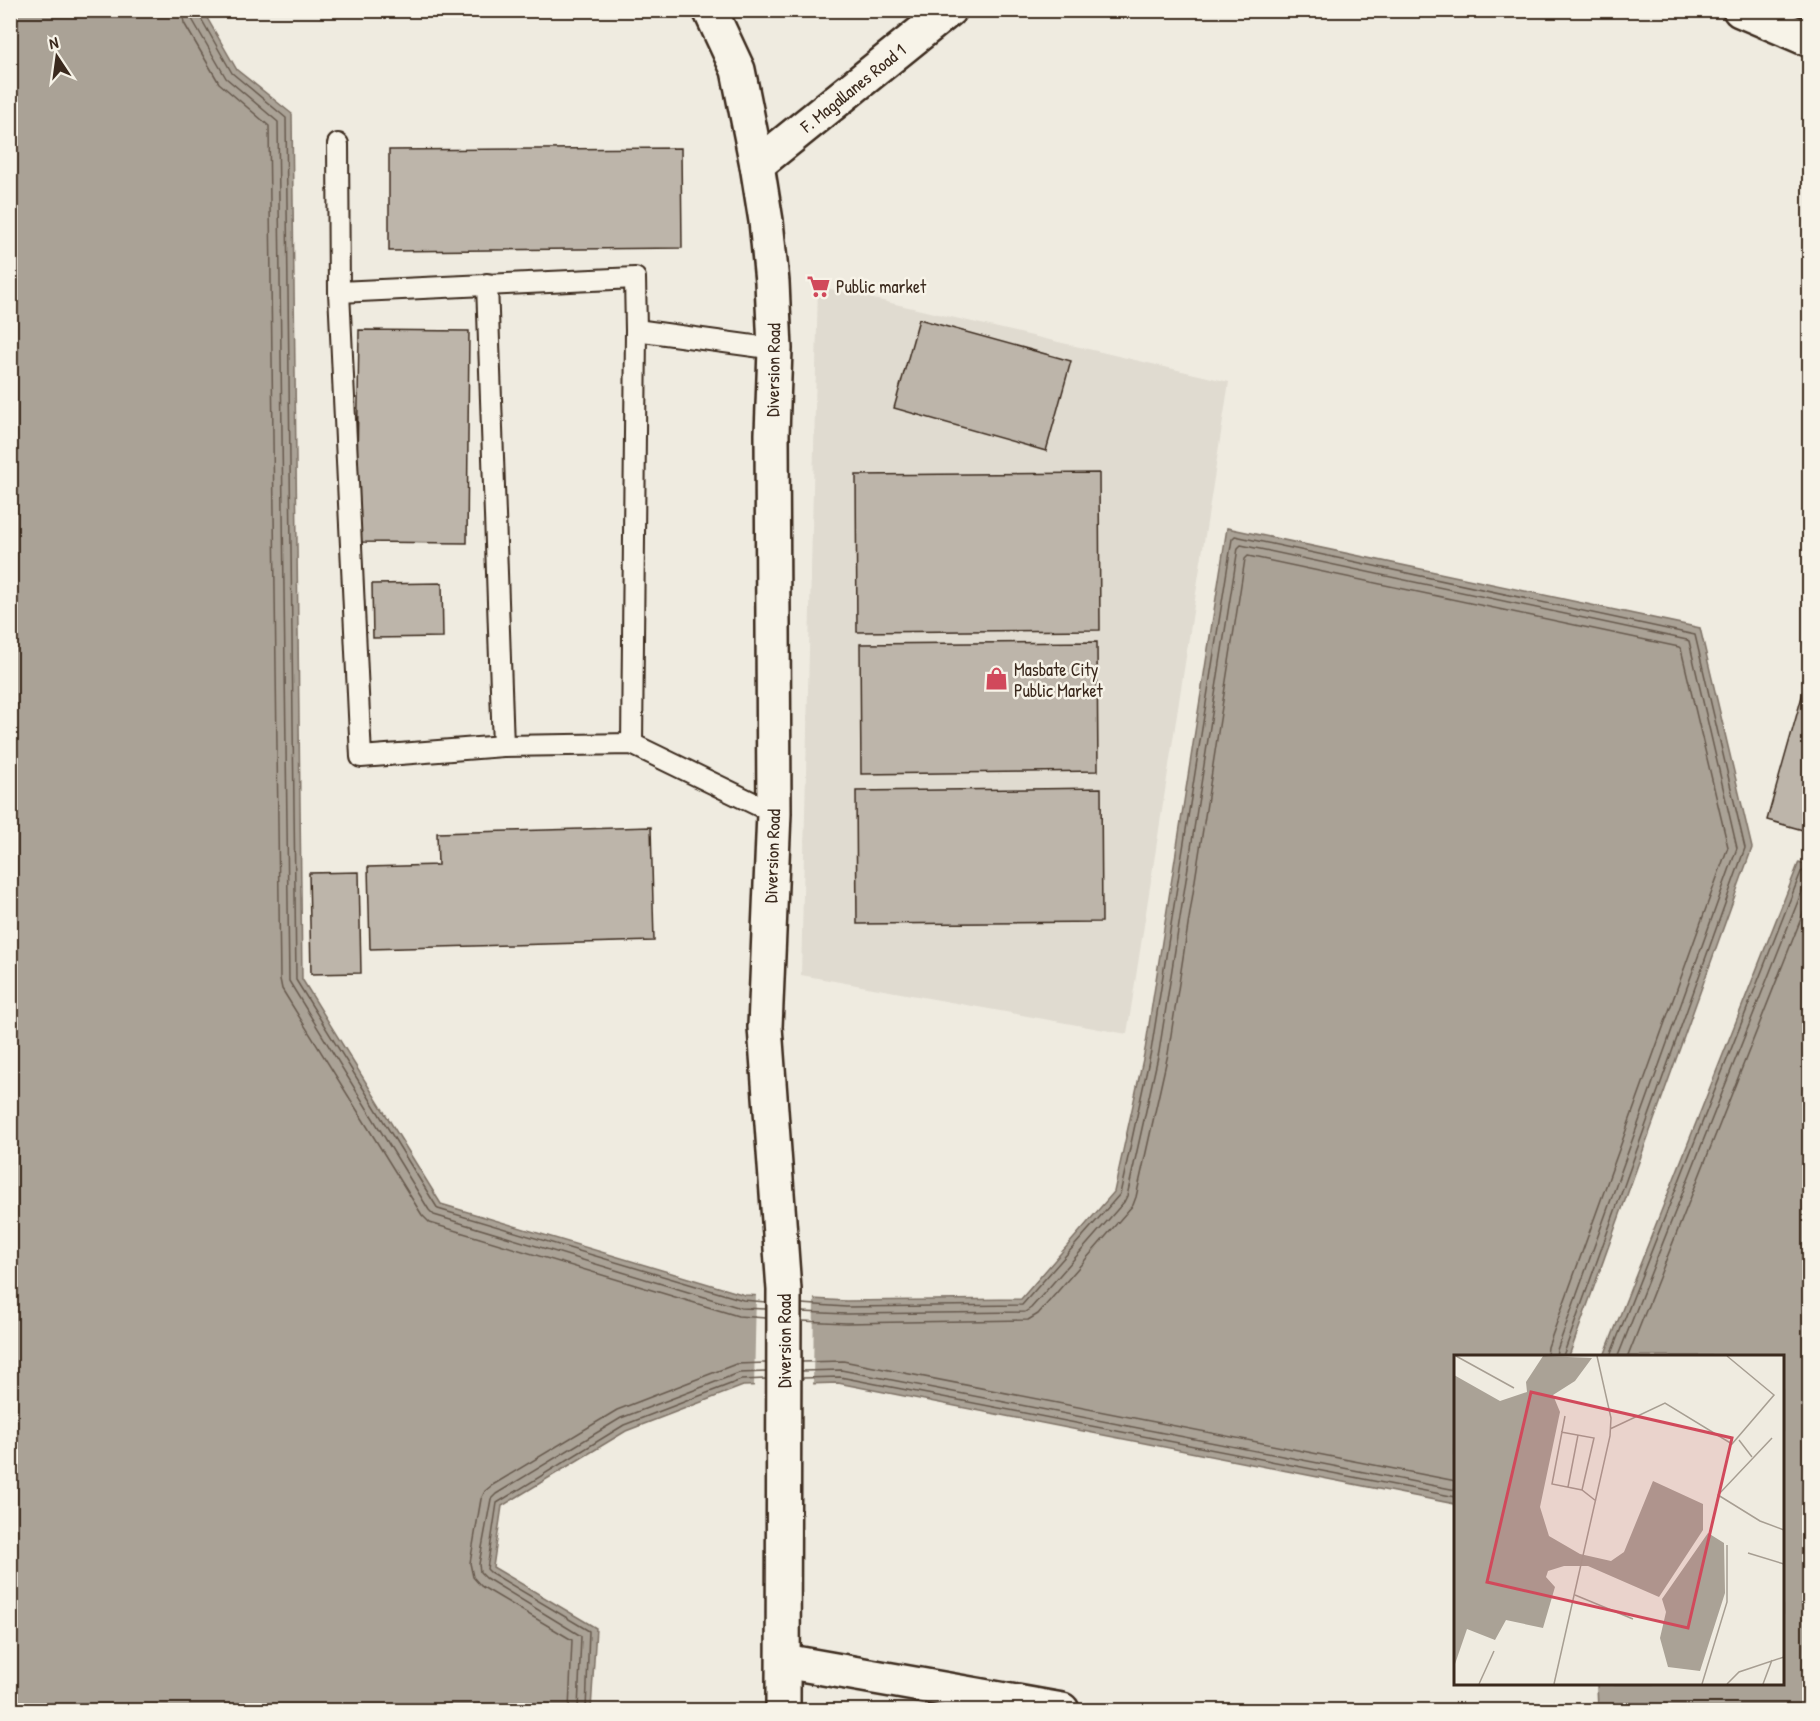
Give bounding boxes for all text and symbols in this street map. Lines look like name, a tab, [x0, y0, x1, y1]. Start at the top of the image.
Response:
north arrow	[27, 27, 87, 87]
text: N	[47, 31, 61, 54]
street label: F. Magallanes Road 1	[794, 38, 911, 139]
supermarket icon: Public market	[805, 273, 831, 299]
place label: Public market	[836, 274, 927, 299]
street label: Diversion Road	[760, 323, 786, 417]
place label: Masbate City Public Market	[1014, 657, 1104, 703]
shop icon: Masbate City Public Market	[983, 666, 1009, 692]
street label: Diversion Road	[758, 809, 786, 903]
street label: Diversion Road	[772, 1294, 797, 1388]
inset map	[1454, 1355, 1784, 1685]

